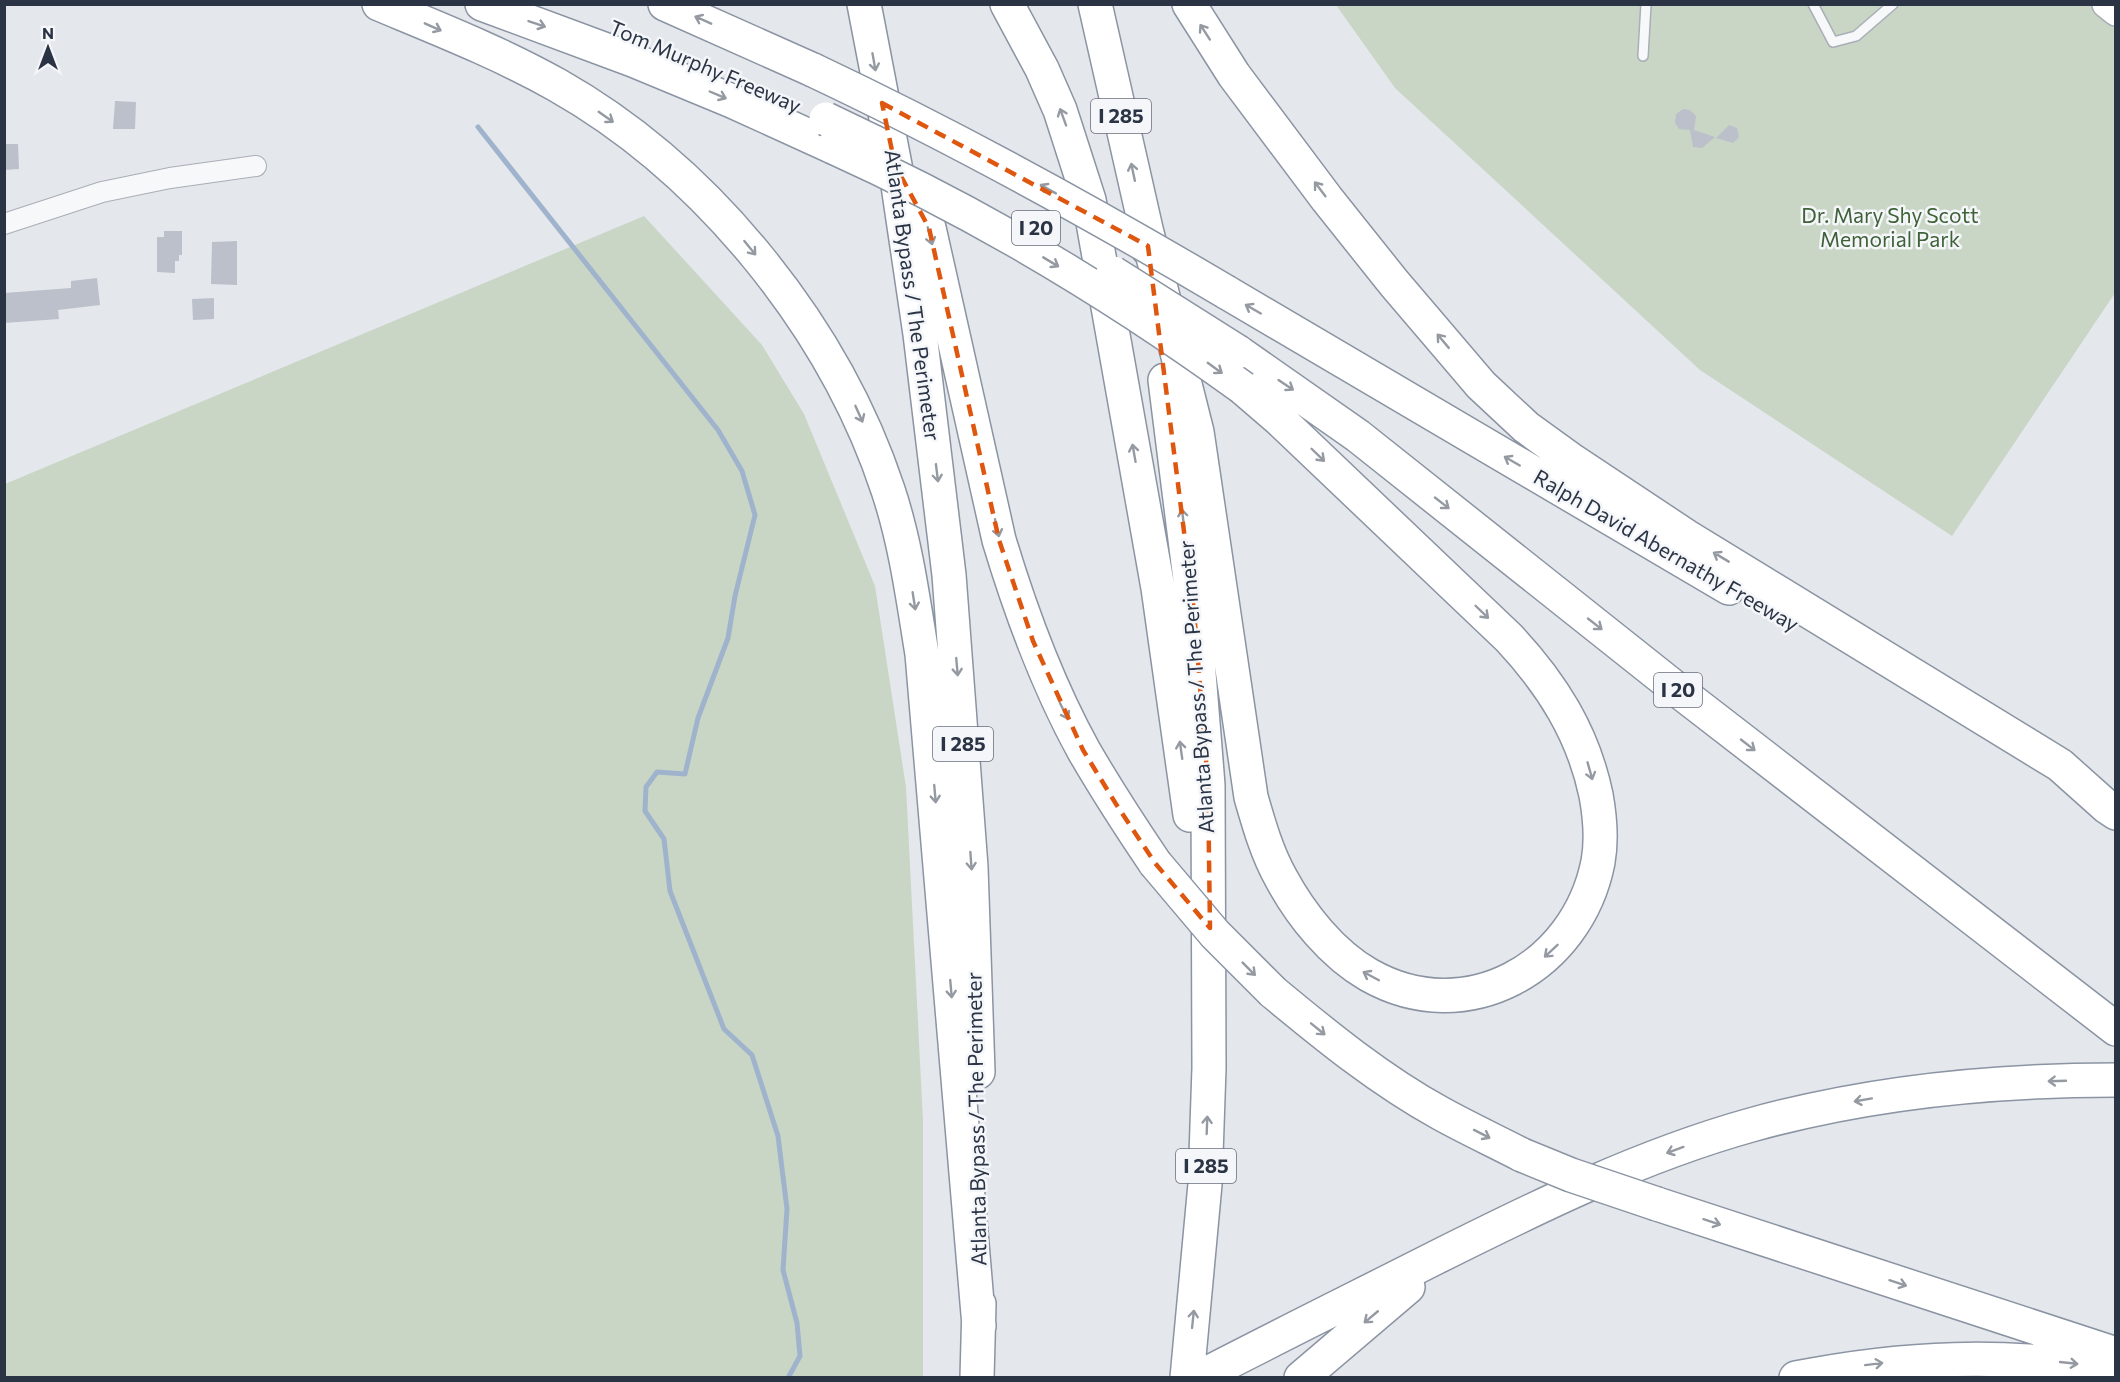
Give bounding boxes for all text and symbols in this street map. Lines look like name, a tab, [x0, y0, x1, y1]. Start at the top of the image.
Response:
street label: Tom Murphy Freeway	[606, 14, 805, 117]
one-way arrow	[694, 14, 712, 25]
north arrow	[18, 18, 78, 78]
one-way arrow	[527, 19, 546, 30]
one-way arrow	[424, 22, 442, 33]
text: N	[42, 23, 54, 42]
one-way arrow	[1199, 23, 1212, 40]
one-way arrow	[869, 52, 880, 71]
one-way arrow	[709, 90, 727, 101]
road number: I 285	[1091, 99, 1151, 133]
one-way arrow	[1056, 108, 1067, 127]
one-way arrow	[597, 111, 614, 123]
street label: Atlanta Bypass / The Perimeter	[881, 148, 946, 442]
one-way arrow	[1127, 162, 1138, 182]
one-way arrow	[1314, 182, 1326, 198]
one-way arrow	[1040, 183, 1057, 195]
park label: Dr. Mary Shy Scott Memorial Park	[1801, 202, 1979, 251]
road number: I 20	[1012, 211, 1060, 245]
one-way arrow	[925, 226, 936, 245]
one-way arrow	[743, 240, 756, 256]
one-way arrow	[1042, 257, 1059, 269]
one-way arrow	[1245, 302, 1262, 314]
one-way arrow	[1436, 334, 1450, 349]
one-way arrow	[1207, 362, 1223, 374]
one-way arrow	[1278, 379, 1295, 392]
one-way arrow	[853, 405, 865, 423]
one-way arrow	[1128, 444, 1139, 464]
one-way arrow	[1310, 448, 1325, 462]
one-way arrow	[1504, 454, 1521, 466]
one-way arrow	[932, 462, 943, 482]
street label: Ralph David Abernathy Freeway	[1530, 463, 1804, 636]
one-way arrow	[1434, 496, 1450, 509]
one-way arrow	[1177, 508, 1188, 528]
one-way arrow	[991, 519, 1003, 538]
street label: Atlanta Bypass / The Perimeter	[1173, 540, 1218, 835]
one-way arrow	[1713, 551, 1730, 563]
one-way arrow	[908, 590, 919, 610]
one-way arrow	[1475, 604, 1490, 619]
one-way arrow	[1587, 617, 1603, 630]
one-way arrow	[952, 656, 963, 676]
road number: I 20	[1654, 673, 1702, 707]
one-way arrow	[1058, 702, 1070, 719]
road number: I 285	[933, 727, 993, 761]
one-way arrow	[1740, 738, 1756, 751]
one-way arrow	[1175, 740, 1186, 760]
one-way arrow	[1585, 761, 1596, 780]
one-way arrow	[930, 784, 941, 804]
one-way arrow	[966, 851, 977, 870]
one-way arrow	[1544, 944, 1559, 958]
one-way arrow	[1242, 962, 1257, 976]
one-way arrow	[1363, 969, 1381, 981]
street label: Atlanta Bypass / The Perimeter	[960, 972, 991, 1266]
one-way arrow	[946, 978, 957, 998]
one-way arrow	[1310, 1023, 1326, 1036]
one-way arrow	[2048, 1075, 2068, 1087]
one-way arrow	[1854, 1095, 1873, 1106]
one-way arrow	[1202, 1115, 1213, 1135]
one-way arrow	[1472, 1129, 1490, 1141]
one-way arrow	[1666, 1145, 1685, 1156]
road number: I 285	[1176, 1149, 1236, 1183]
one-way arrow	[1702, 1218, 1721, 1229]
one-way arrow	[1888, 1278, 1907, 1289]
one-way arrow	[1188, 1310, 1199, 1330]
one-way arrow	[1364, 1310, 1379, 1324]
one-way arrow	[2058, 1358, 2078, 1369]
one-way arrow	[1864, 1359, 1884, 1370]

